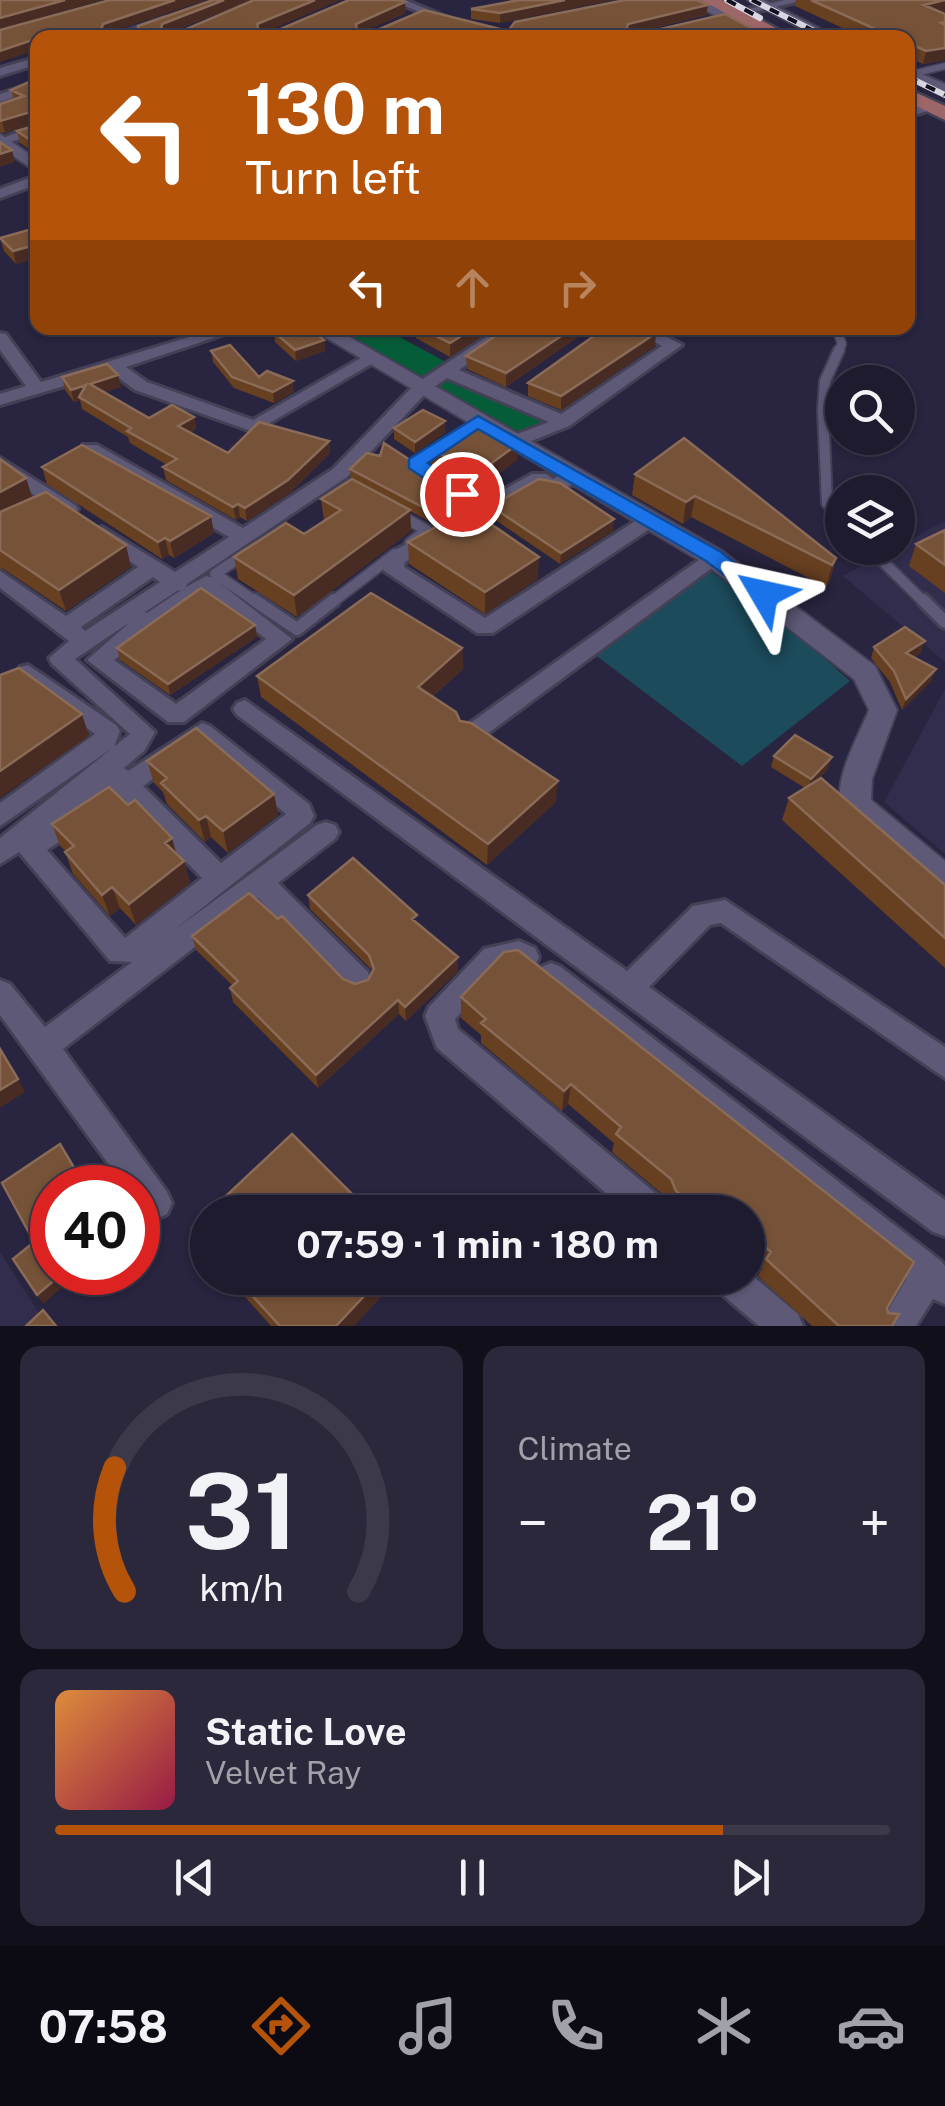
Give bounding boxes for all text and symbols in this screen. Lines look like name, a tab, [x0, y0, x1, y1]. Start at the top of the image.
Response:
text: 130 m	[245, 67, 445, 150]
icon: left	[80, 70, 210, 200]
text: Turn left	[245, 151, 421, 204]
icon: left	[340, 260, 395, 315]
icon: ahead	[445, 260, 500, 315]
icon: right	[550, 260, 605, 315]
map controls	[825, 365, 915, 565]
button: search	[825, 365, 915, 455]
pin	[420, 452, 505, 537]
icon: arrive	[435, 467, 490, 522]
button: layers	[825, 475, 915, 565]
position arrow	[712, 542, 816, 646]
speed limit sign: 40	[30, 1165, 160, 1295]
text: 07:59 · 1 min · 180 m	[296, 1222, 659, 1267]
text: Climate	[518, 1430, 632, 1467]
text: 31	[184, 1450, 298, 1572]
text: 21°	[646, 1479, 761, 1567]
text: −	[518, 1491, 548, 1555]
text: +	[860, 1491, 890, 1555]
text: km/h	[199, 1567, 283, 1609]
text: Static Love	[205, 1709, 407, 1754]
text: Velvet Ray	[205, 1754, 361, 1791]
icon: previous	[167, 1850, 222, 1905]
icon: pause	[445, 1850, 500, 1905]
icon: next	[723, 1850, 778, 1905]
icon: directions	[246, 1991, 316, 2061]
icon: music	[393, 1991, 463, 2061]
icon: phone	[541, 1991, 611, 2061]
icon: climate	[689, 1991, 759, 2061]
icon: car	[836, 1991, 906, 2061]
text: 07:58	[39, 2000, 168, 2053]

